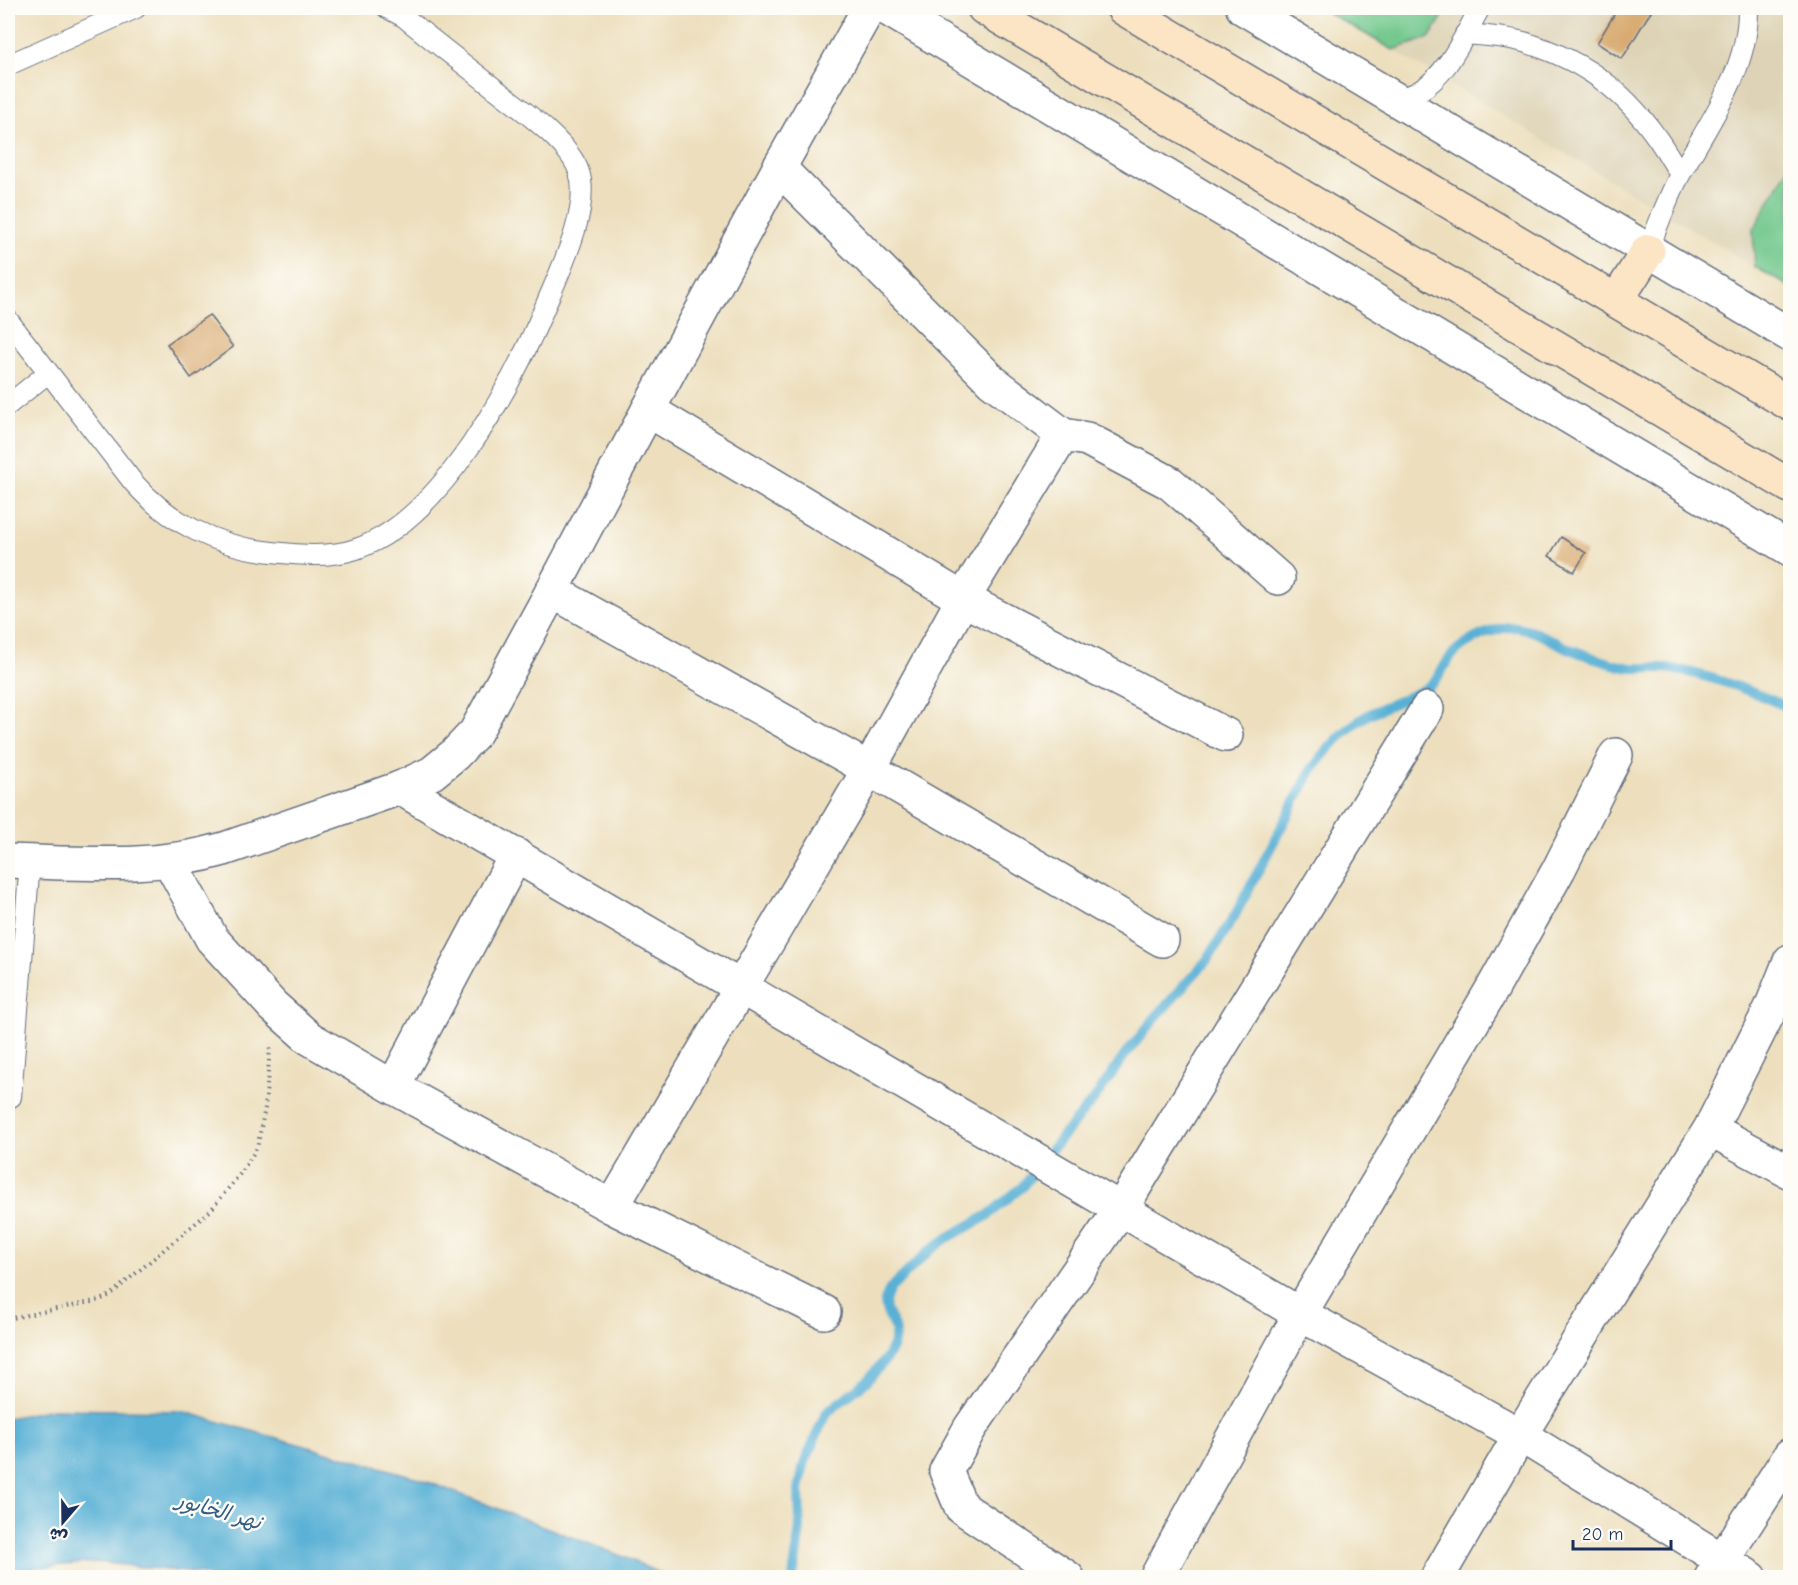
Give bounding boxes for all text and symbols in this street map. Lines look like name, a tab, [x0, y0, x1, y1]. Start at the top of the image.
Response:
water label: نهر الخابور	[170, 1487, 266, 1537]
north arrow	[33, 1492, 93, 1552]
scale bar	[1573, 1513, 1670, 1551]
text: ش	[47, 1524, 70, 1547]
text: 20 m	[1582, 1524, 1623, 1545]

